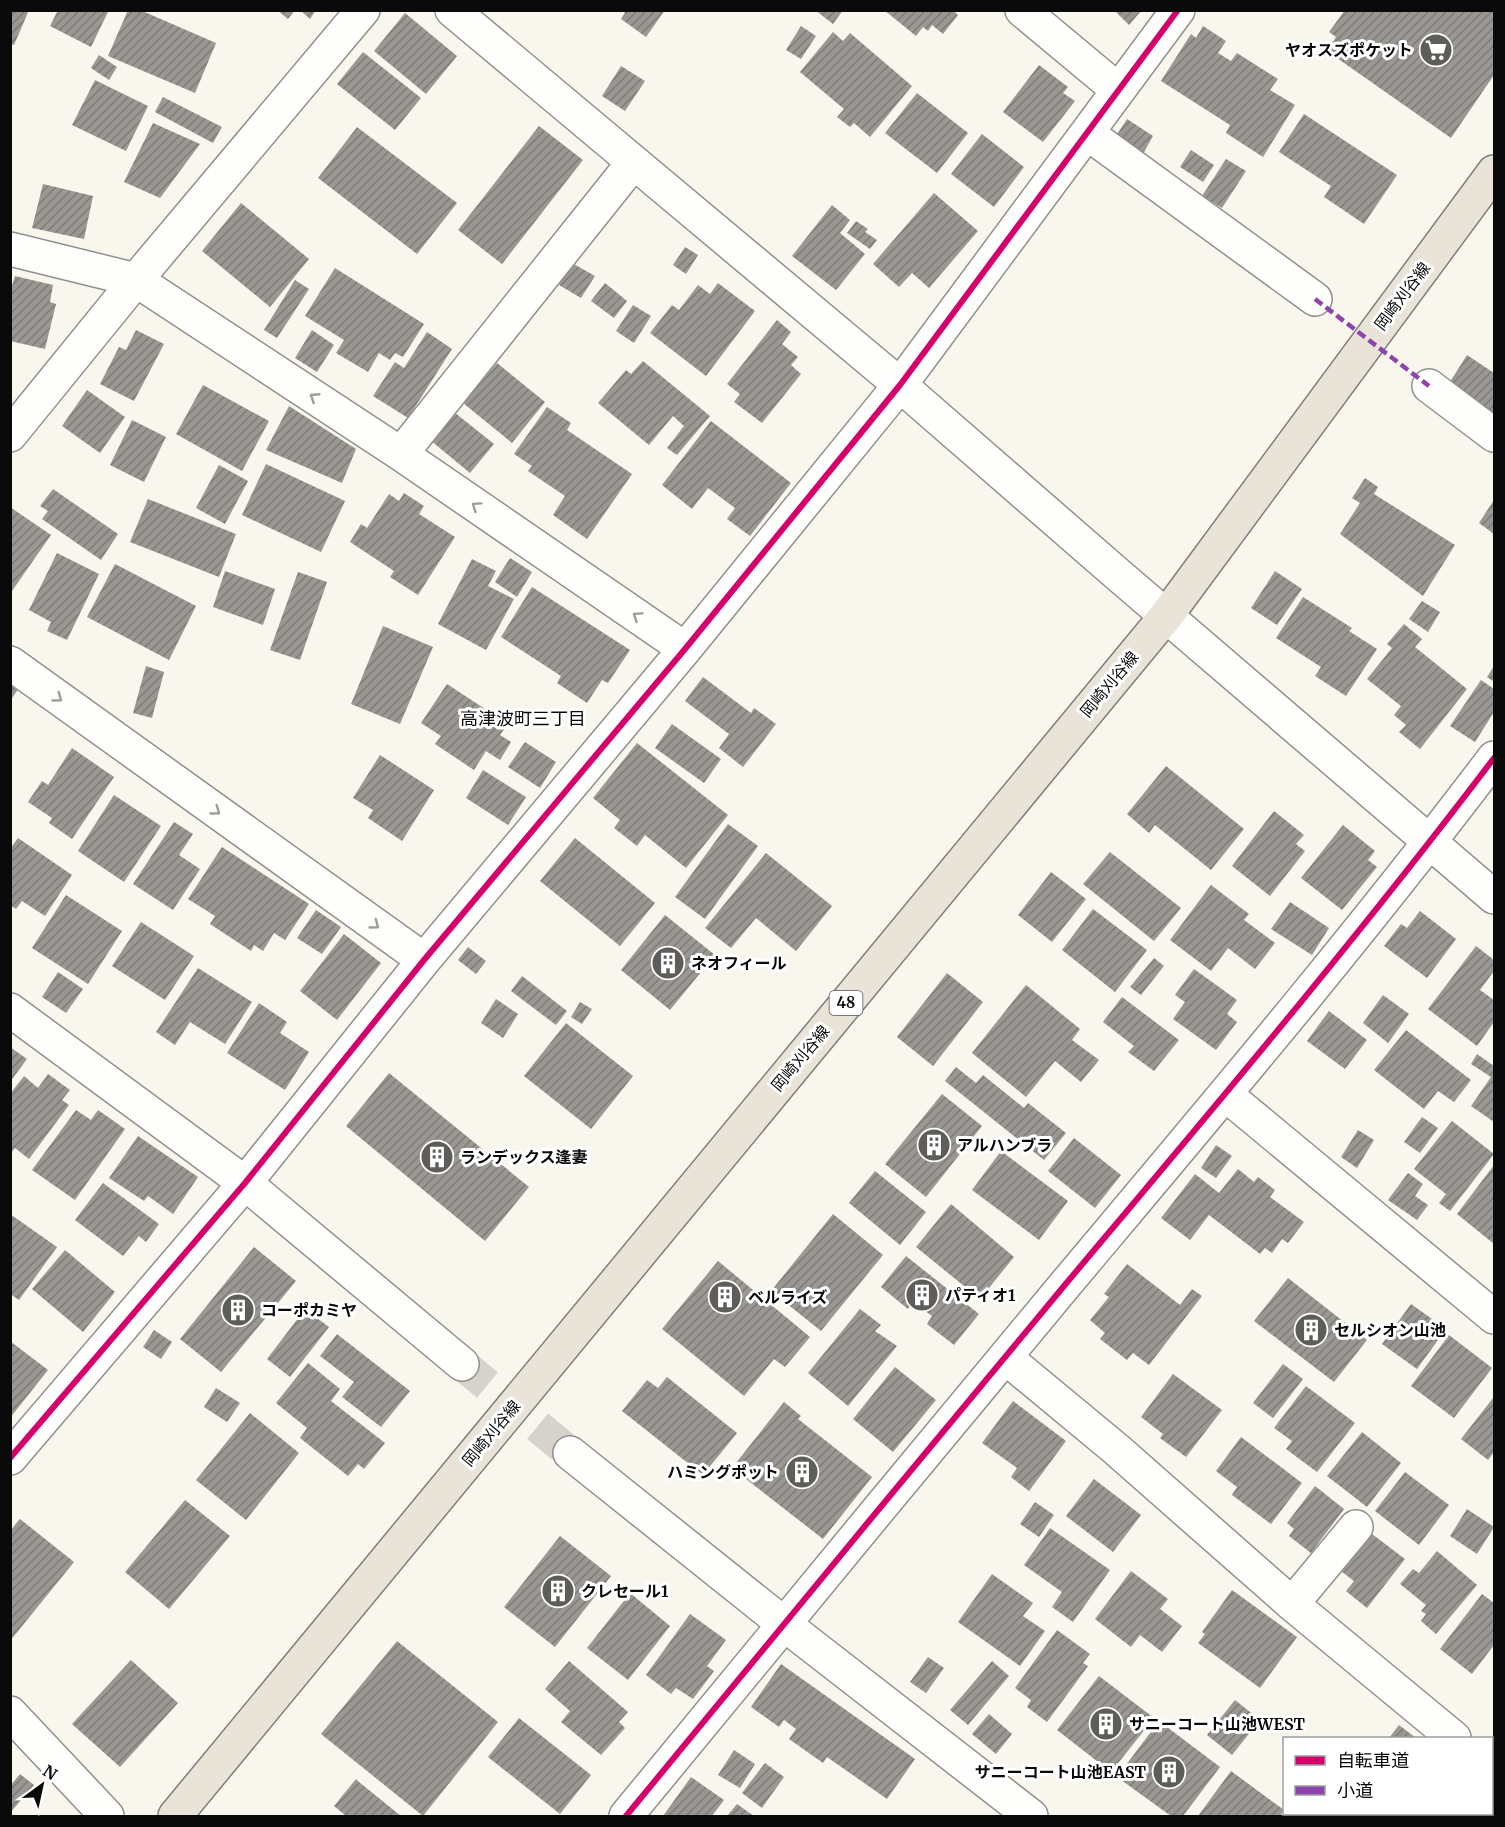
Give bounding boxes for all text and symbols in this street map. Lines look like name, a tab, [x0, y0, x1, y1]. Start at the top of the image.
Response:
supermarket icon: ヤオスズポケット	[1418, 32, 1454, 68]
place label: ヤオスズポケット	[1285, 40, 1413, 60]
street label: 岡崎刈谷線	[1370, 258, 1434, 334]
one-way arrow	[310, 393, 321, 404]
one-way arrow	[472, 501, 482, 513]
one-way arrow	[632, 612, 643, 623]
street label: 岡崎刈谷線	[1076, 647, 1142, 721]
one-way arrow	[51, 690, 62, 701]
district label: 高津波町三丁目	[460, 707, 586, 730]
one-way arrow	[210, 804, 221, 815]
one-way arrow	[368, 918, 379, 929]
building icon: ネオフィール	[650, 945, 686, 981]
place label: ネオフィール	[691, 953, 787, 973]
road number: 48	[830, 991, 862, 1015]
street label: 岡崎刈谷線	[767, 1021, 833, 1095]
building icon: アルハンブラ	[916, 1127, 952, 1163]
place label: アルハンブラ	[957, 1135, 1052, 1155]
building icon: ランデックス逢妻	[419, 1139, 455, 1175]
place label: ランデックス逢妻	[460, 1147, 588, 1167]
building icon: パティオ1	[904, 1277, 940, 1313]
building icon: ベルライズ	[707, 1279, 743, 1315]
place label: パティオ1	[945, 1285, 1016, 1305]
place label: ベルライズ	[748, 1287, 828, 1307]
building icon: コーポカミヤ	[220, 1292, 256, 1328]
place label: コーポカミヤ	[261, 1300, 357, 1320]
building icon: セルシオン山池	[1293, 1312, 1329, 1348]
place label: セルシオン山池	[1334, 1320, 1446, 1340]
street label: 岡崎刈谷線	[458, 1396, 524, 1470]
building icon: ハミングポット	[784, 1454, 820, 1490]
place label: ハミングポット	[667, 1462, 779, 1482]
building icon: クレセール1	[540, 1573, 576, 1609]
place label: クレセール1	[581, 1581, 669, 1601]
building icon: サニーコート山池WEST	[1088, 1706, 1124, 1742]
place label: サニーコート山池WEST	[1129, 1714, 1305, 1734]
legend	[1283, 1737, 1493, 1815]
text: 自転車道	[1337, 1749, 1409, 1772]
building icon: サニーコート山池EAST	[1151, 1754, 1187, 1790]
north arrow	[12, 1755, 72, 1815]
text: N	[39, 1761, 61, 1784]
place label: サニーコート山池EAST	[975, 1762, 1147, 1782]
text: 小道	[1337, 1779, 1373, 1802]

